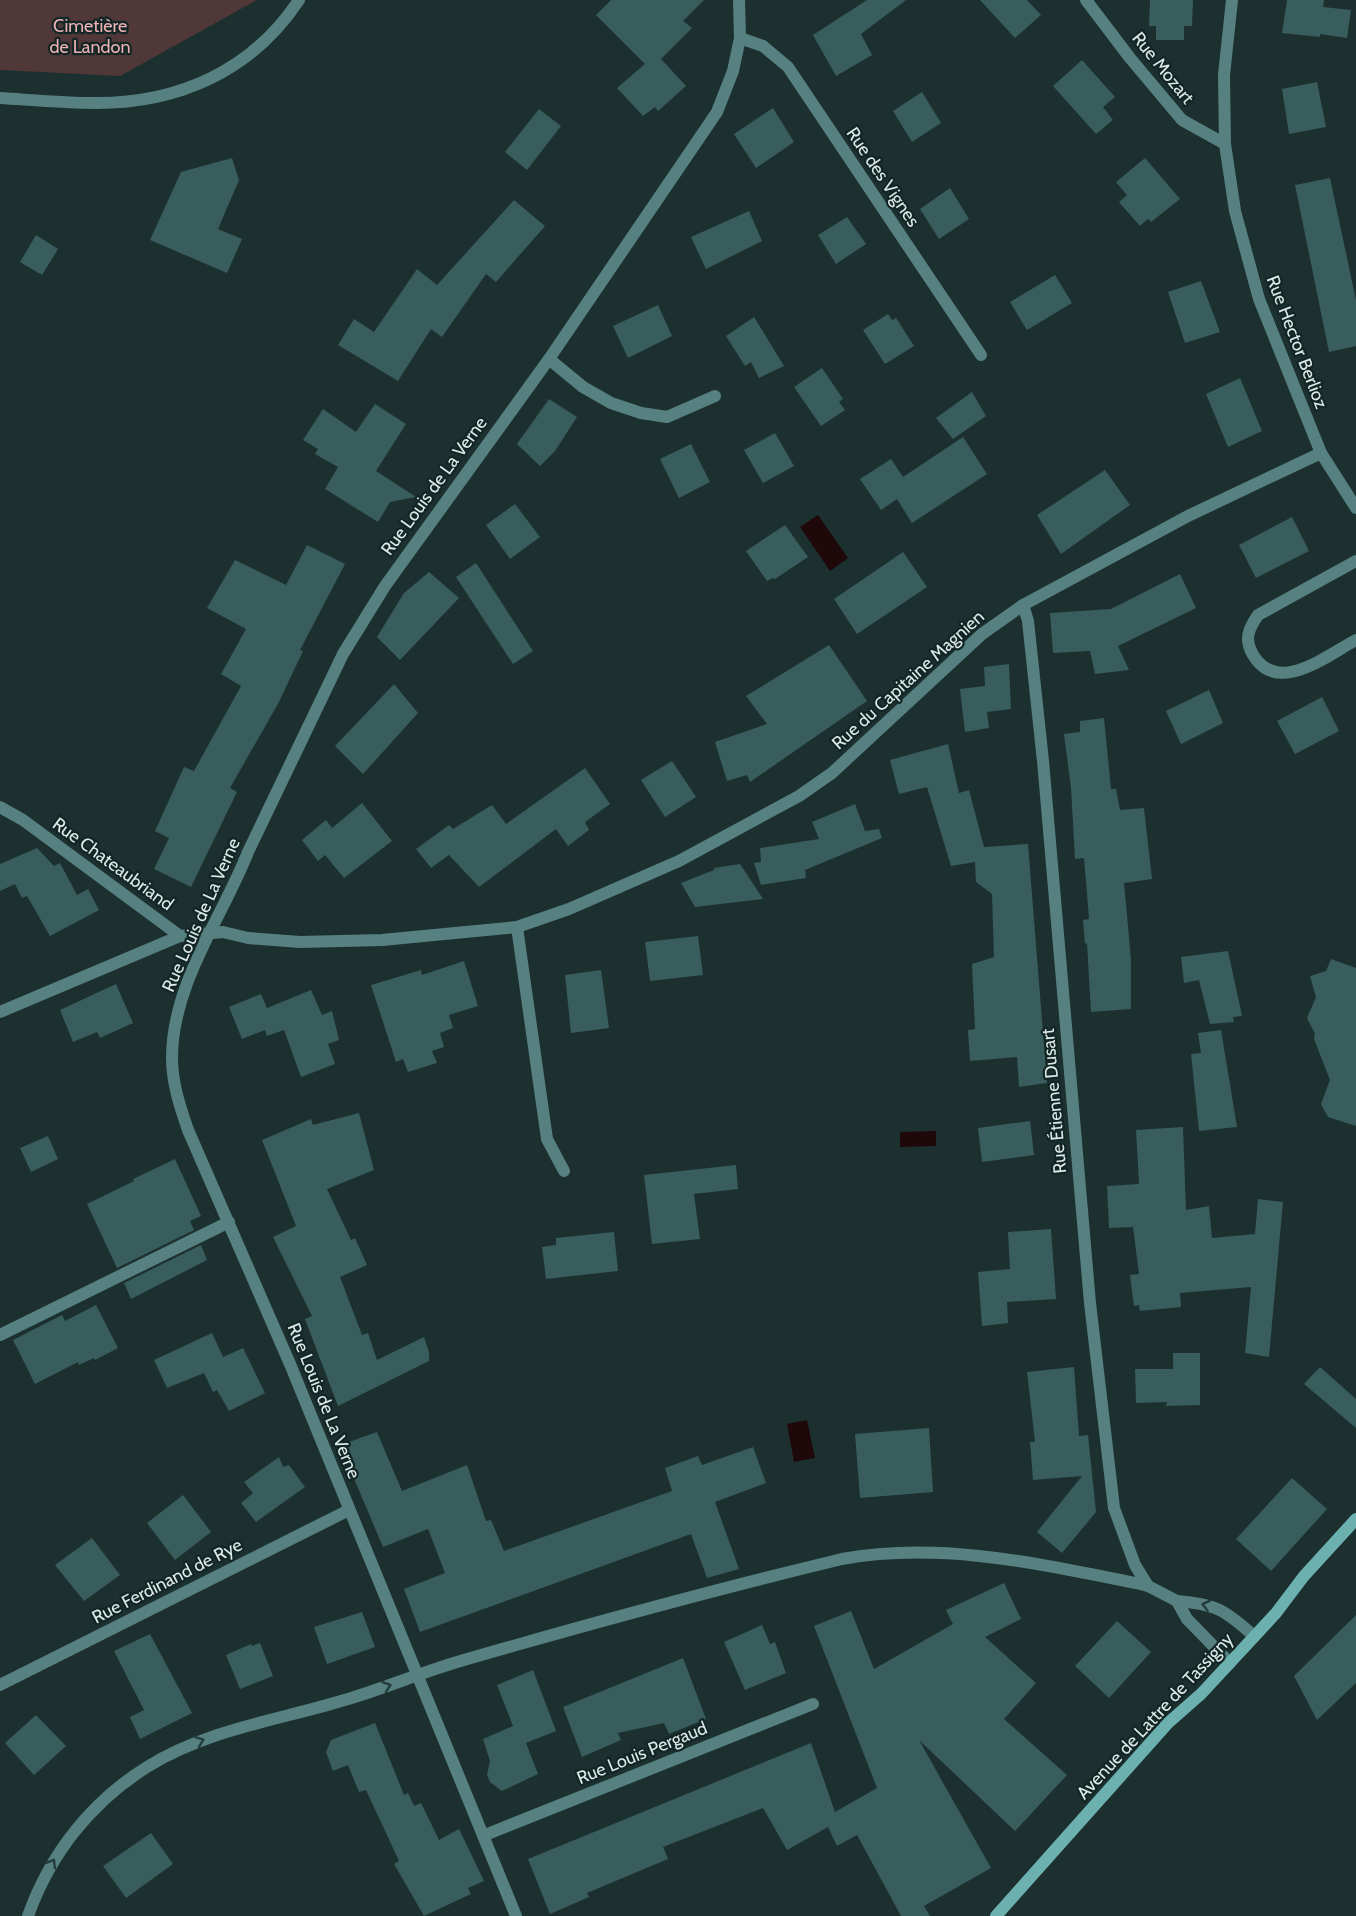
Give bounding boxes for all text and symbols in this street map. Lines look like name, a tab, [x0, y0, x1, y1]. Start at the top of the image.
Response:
park label: Cimetière de Landon	[50, 15, 130, 58]
street label: Rue Mozart	[1127, 28, 1199, 108]
street label: Rue des Vignes	[842, 123, 924, 231]
street label: Rue Hector Berlioz	[1262, 272, 1333, 412]
street label: Rue Louis de La Verne	[376, 412, 492, 560]
street label: Rue du Capitaine Magnien	[827, 606, 989, 754]
street label: Rue Chateaubriand	[48, 813, 178, 915]
street label: Rue Louis de La Verne	[157, 835, 245, 995]
street label: Rue Étienne Dusart	[1037, 1027, 1071, 1175]
street label: Rue Louis de La Verne	[283, 1320, 365, 1482]
street label: Rue Ferdinand de Rye	[88, 1534, 246, 1628]
one-way arrow	[1201, 1599, 1211, 1612]
street label: Avenue de Lattre de Tassigny	[1072, 1628, 1238, 1804]
one-way arrow	[381, 1681, 391, 1693]
street label: Rue Louis Pergaud	[574, 1717, 710, 1789]
one-way arrow	[194, 1736, 205, 1749]
one-way arrow	[45, 1859, 57, 1869]

